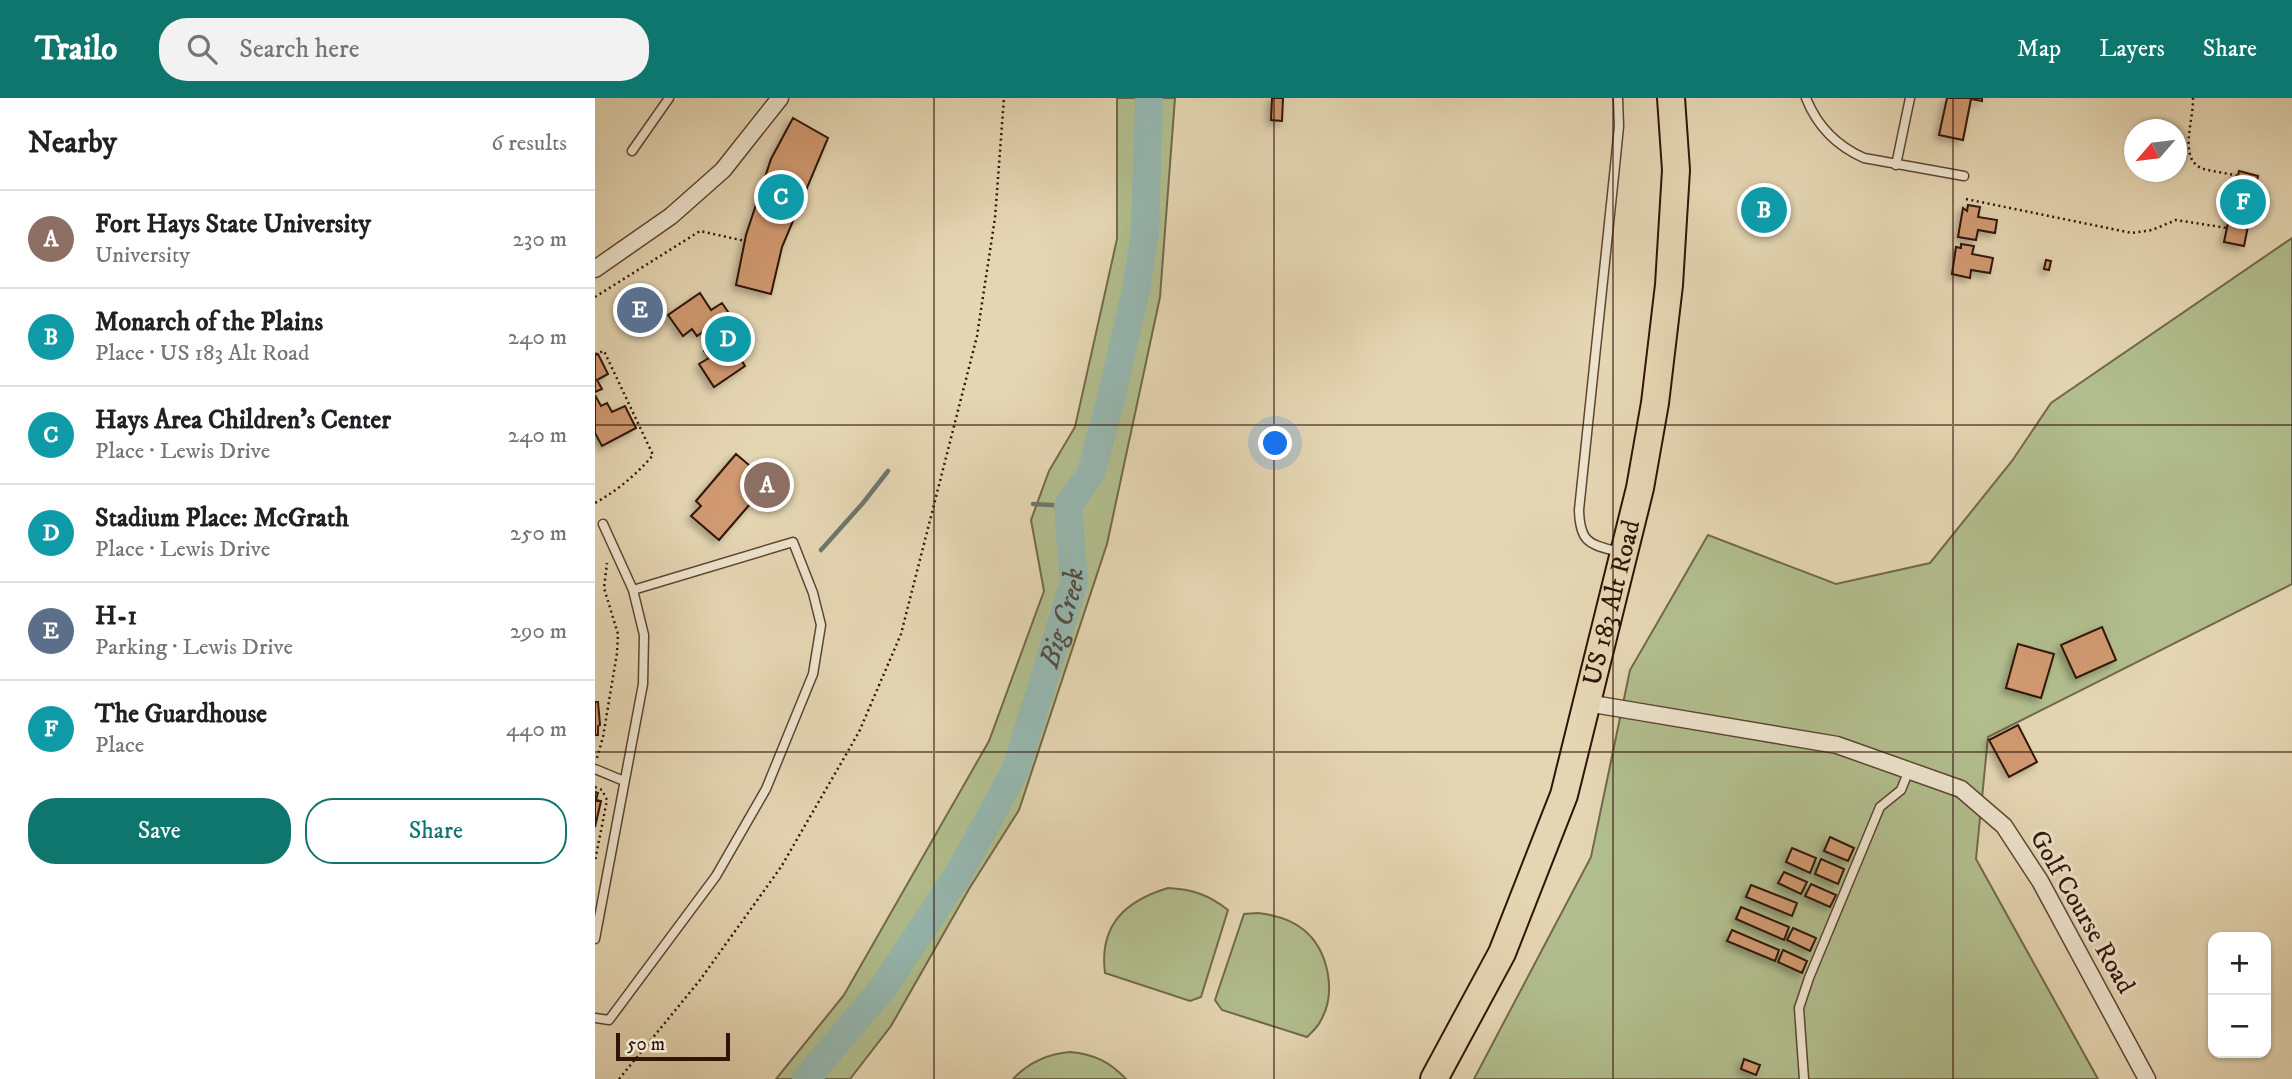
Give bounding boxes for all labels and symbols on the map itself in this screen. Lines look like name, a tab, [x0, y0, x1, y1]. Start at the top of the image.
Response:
north arrow	[2124, 119, 2187, 182]
pin: C	[758, 171, 804, 223]
pin: F	[2220, 176, 2266, 228]
pin: B	[1741, 184, 1787, 236]
pin: E	[617, 284, 663, 336]
pin: D	[705, 313, 751, 365]
your location	[1258, 426, 1292, 460]
pin: A	[744, 459, 790, 511]
street label: US 183 Alt Road	[1575, 517, 1648, 689]
water label: Big Creek	[1031, 567, 1092, 673]
street label: Golf Course Road	[2022, 824, 2142, 1000]
scale bar	[616, 1030, 730, 1062]

